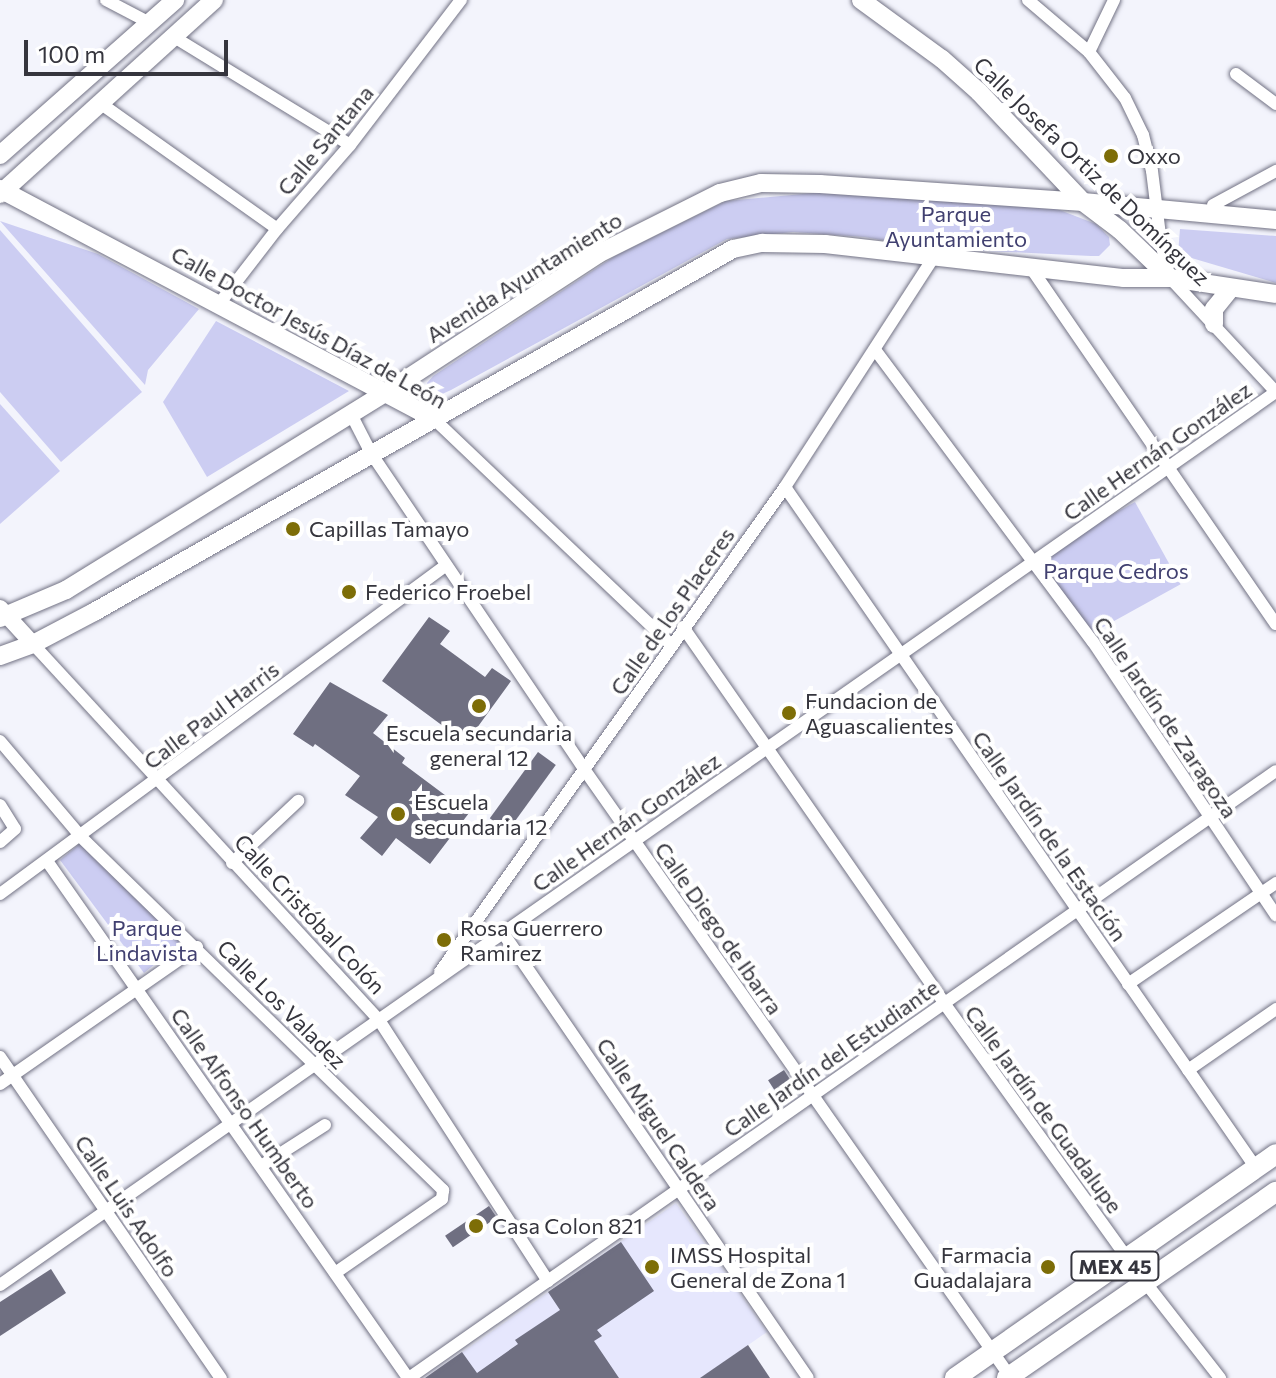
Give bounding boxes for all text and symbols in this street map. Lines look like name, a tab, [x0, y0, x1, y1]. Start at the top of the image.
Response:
scale bar	[28, 24, 232, 74]
text: 100 m	[38, 39, 105, 68]
street label: Calle Josefa Ortiz de Domínguez	[969, 51, 1215, 291]
street label: Calle Santana	[271, 80, 379, 200]
place label: Oxxo	[1127, 143, 1181, 169]
marker: Oxxo	[1102, 147, 1120, 165]
park label: Parque Ayuntamiento	[885, 200, 1027, 252]
street label: Avenida Ayuntamiento	[421, 206, 627, 348]
street label: Calle Doctor Jesús Díaz de León	[167, 240, 451, 414]
street label: Calle Hernán González	[1058, 376, 1256, 526]
place label: Capillas Tamayo	[309, 516, 469, 542]
marker: Capillas Tamayo	[284, 520, 302, 538]
street label: Calle de los Placeres	[604, 522, 740, 700]
park label: Parque Cedros	[1043, 558, 1189, 584]
place label: Federico Froebel	[365, 579, 531, 605]
marker: Federico Froebel	[340, 583, 358, 601]
street label: Calle Jardín de Zaragoza	[1089, 611, 1243, 823]
street label: Calle Paul Harris	[138, 656, 284, 774]
place label: Fundacion de Aguascalientes	[805, 687, 954, 738]
marker: Escuela secundaria general 12	[470, 697, 488, 715]
marker: Fundacion de Aguascalientes	[780, 704, 798, 722]
place label: Escuela secundaria general 12	[386, 719, 572, 770]
street label: Calle Jardín de la Estación	[967, 726, 1133, 946]
street label: Calle Hernán González	[527, 747, 725, 897]
place label: Escuela secundaria 12	[414, 788, 547, 840]
marker: Escuela secundaria 12	[389, 805, 407, 823]
street label: Calle Cristóbal Colón	[229, 829, 391, 999]
street label: Calle Diego de Ibarra	[650, 837, 788, 1019]
park label: Parque Lindavista	[96, 914, 198, 966]
place label: Rosa Guerrero Ramirez	[460, 914, 603, 966]
marker: Rosa Guerrero Ramirez	[435, 931, 453, 949]
street label: Calle Los Valadez	[212, 934, 352, 1074]
street label: Calle Jardín del Estudiante	[718, 974, 944, 1142]
street label: Calle Jardín de Guadalupe	[960, 1000, 1128, 1218]
street label: Calle Alfonso Humberto	[166, 1003, 324, 1213]
street label: Calle Miguel Caldera	[591, 1033, 727, 1215]
street label: Calle Luis Adolfo	[70, 1130, 184, 1282]
place label: Casa Colon 821	[492, 1213, 643, 1239]
marker: Casa Colon 821	[467, 1217, 485, 1235]
place label: IMSS Hospital General de Zona 1	[670, 1241, 846, 1292]
place label: Farmacia Guadalajara	[914, 1241, 1032, 1292]
road number: MEX 45	[1069, 1250, 1161, 1282]
marker: IMSS Hospital General de Zona 1	[641, 1256, 663, 1278]
marker: Farmacia Guadalajara	[1039, 1258, 1057, 1276]

